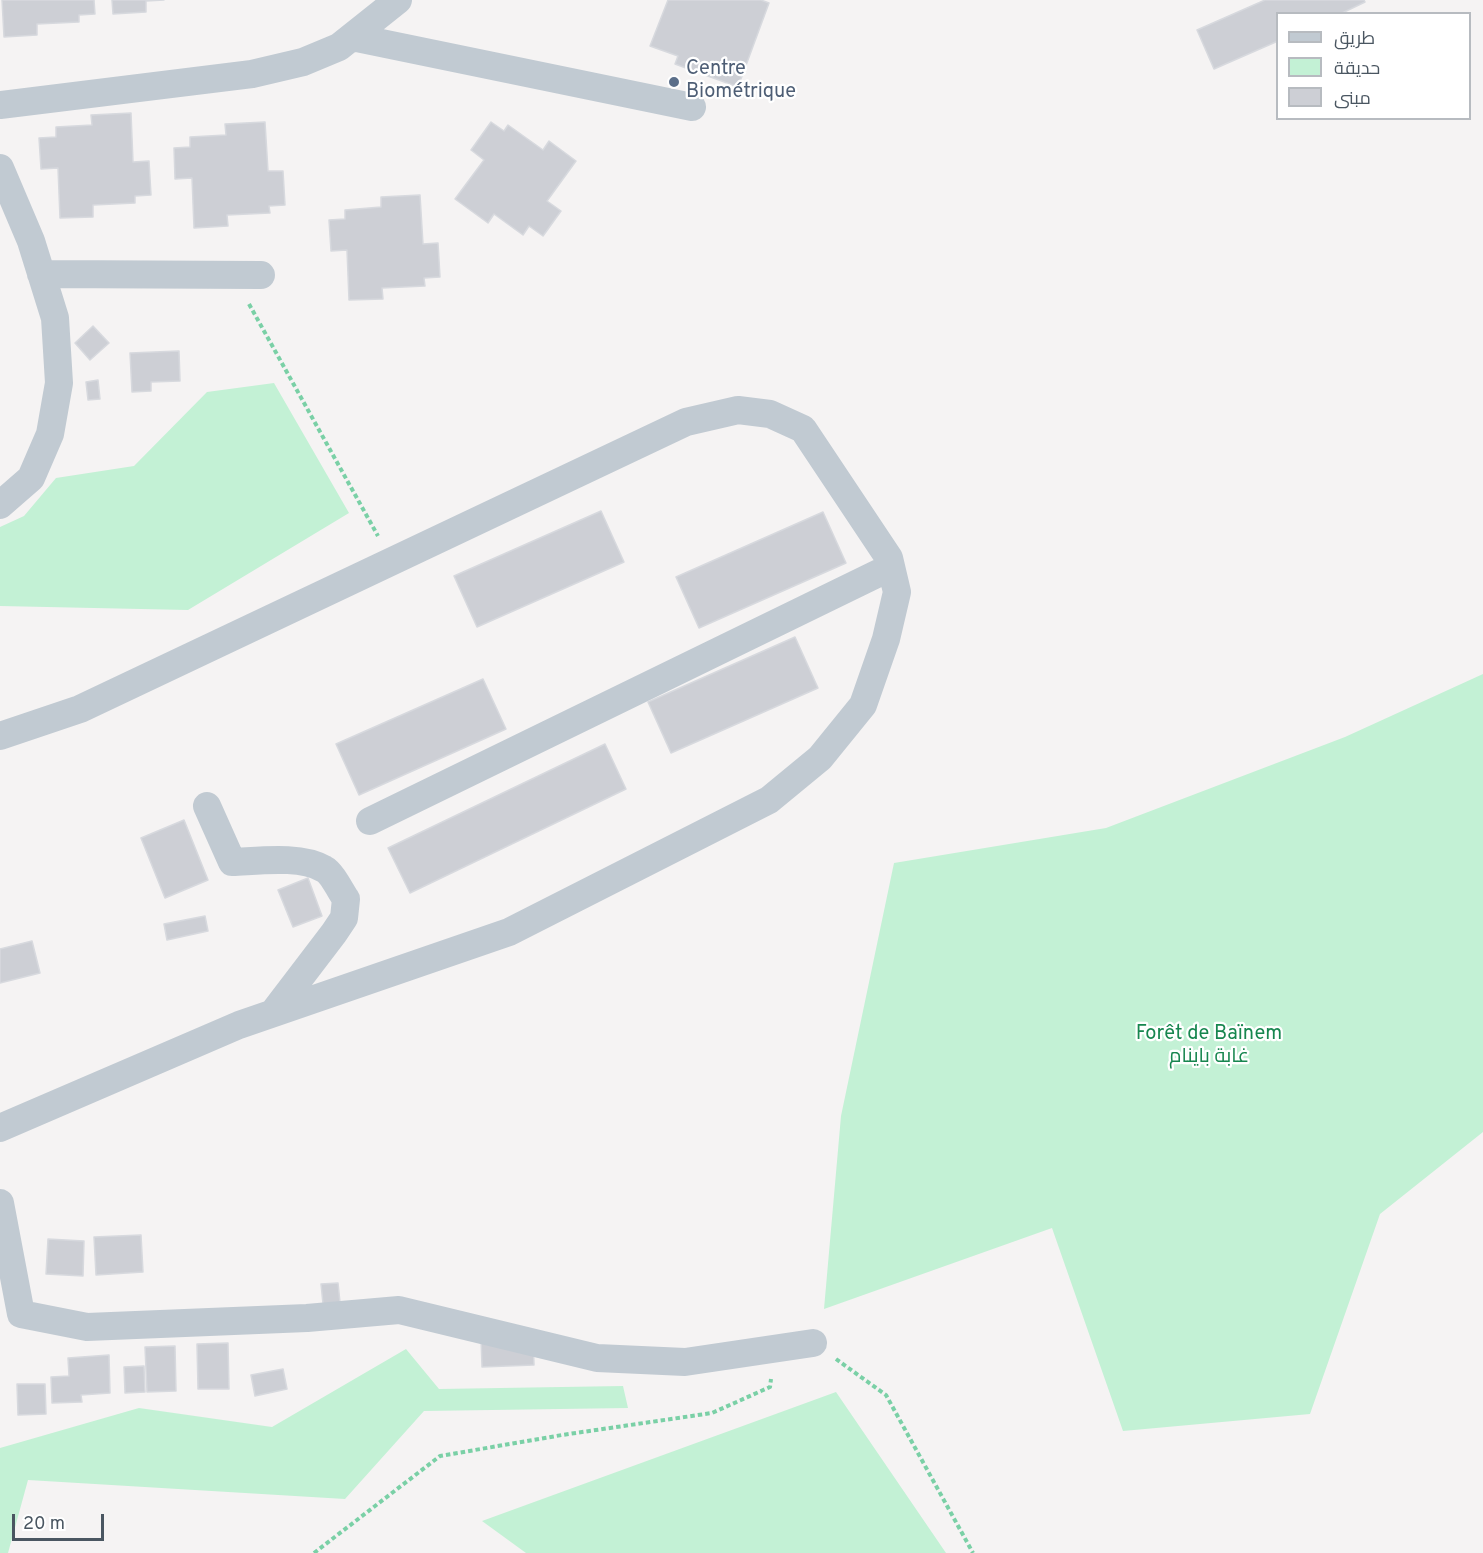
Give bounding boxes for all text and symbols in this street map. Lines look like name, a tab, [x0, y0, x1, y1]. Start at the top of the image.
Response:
legend	[1276, 12, 1471, 120]
text: طريق	[1334, 28, 1375, 51]
place label: Centre Biométrique	[686, 58, 796, 105]
text: حديقة	[1334, 58, 1380, 81]
marker: Centre Biométrique	[667, 75, 681, 89]
text: مبنى	[1334, 88, 1371, 111]
park label: Forêt de Baïnem غابة باينام	[1136, 1023, 1282, 1070]
scale bar	[15, 1502, 106, 1540]
text: 20 m	[23, 1513, 65, 1536]

